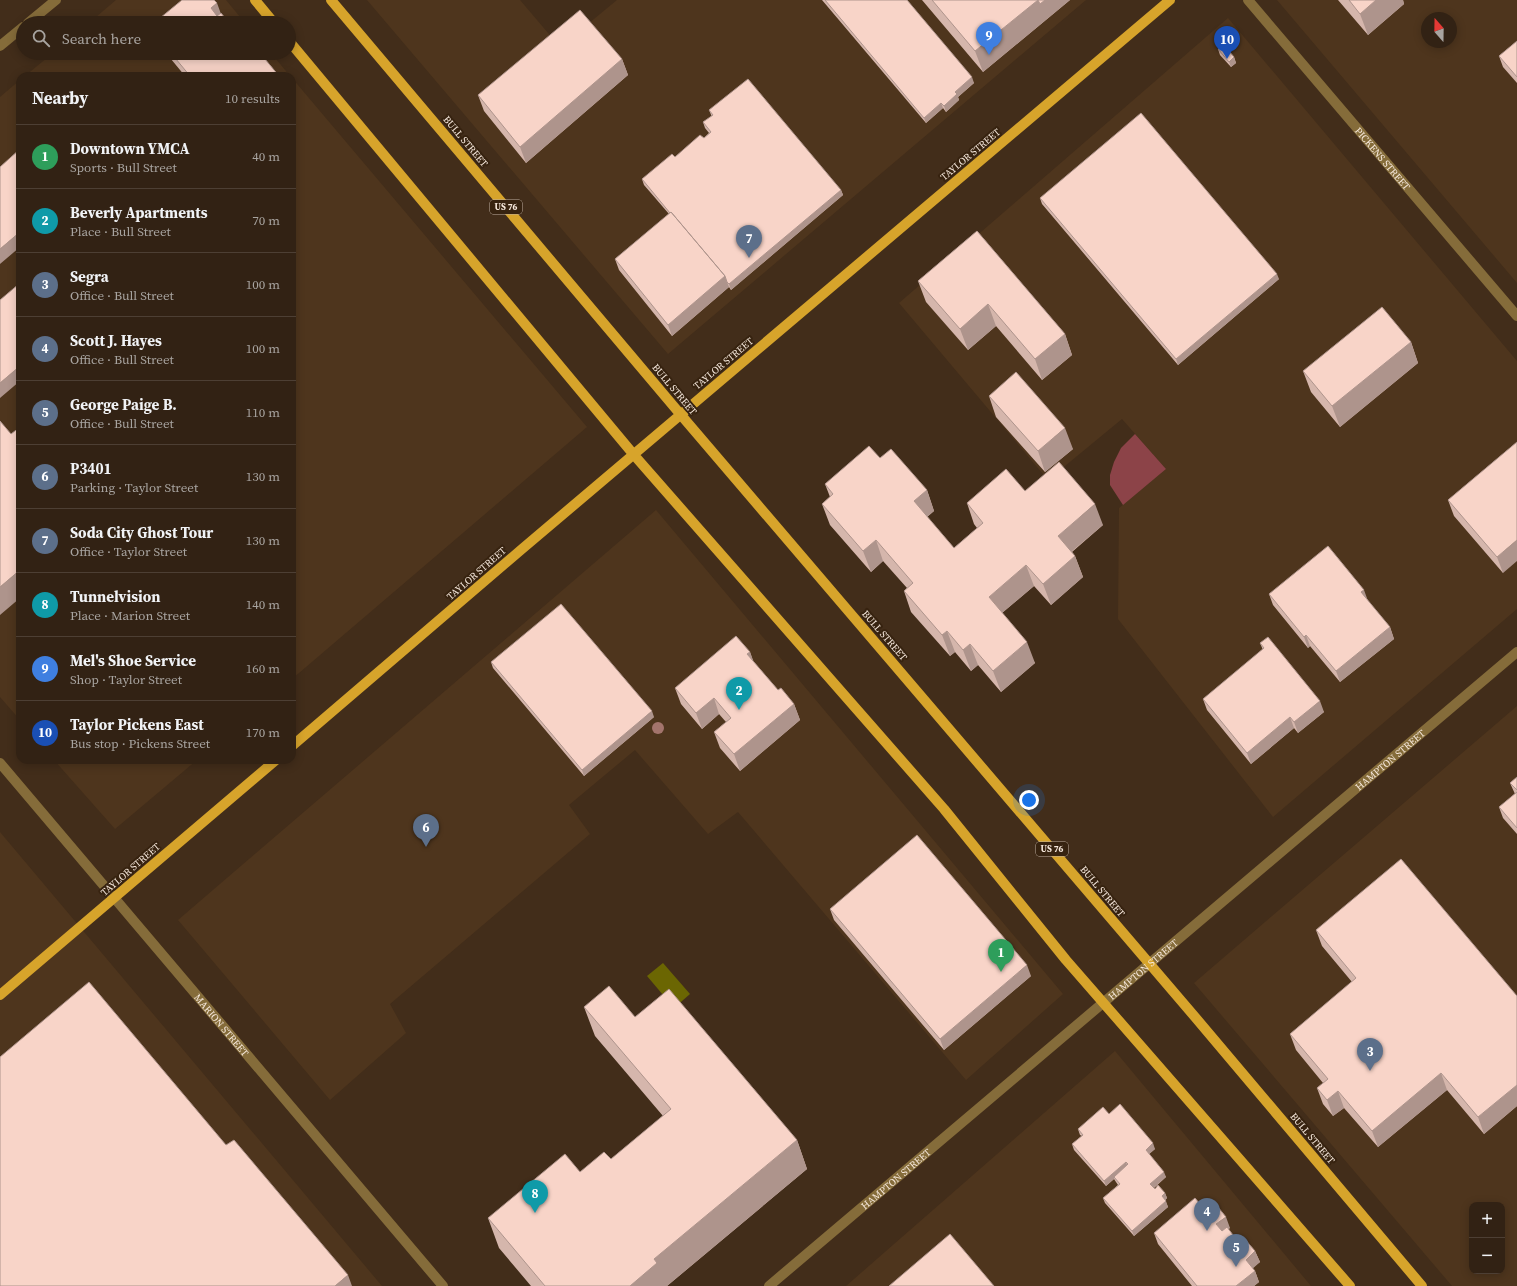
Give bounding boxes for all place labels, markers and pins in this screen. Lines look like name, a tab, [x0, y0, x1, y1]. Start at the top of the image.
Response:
pin: 9	[976, 22, 1002, 55]
pin: 10	[1214, 26, 1240, 59]
pin: 7	[736, 225, 762, 258]
pin: 2	[726, 677, 752, 710]
pin: 6	[413, 814, 439, 847]
pin: 1	[988, 939, 1014, 972]
pin: 3	[1357, 1038, 1383, 1071]
pin: 8	[522, 1180, 548, 1213]
pin: 4	[1194, 1198, 1220, 1231]
pin: 5	[1223, 1234, 1249, 1267]

